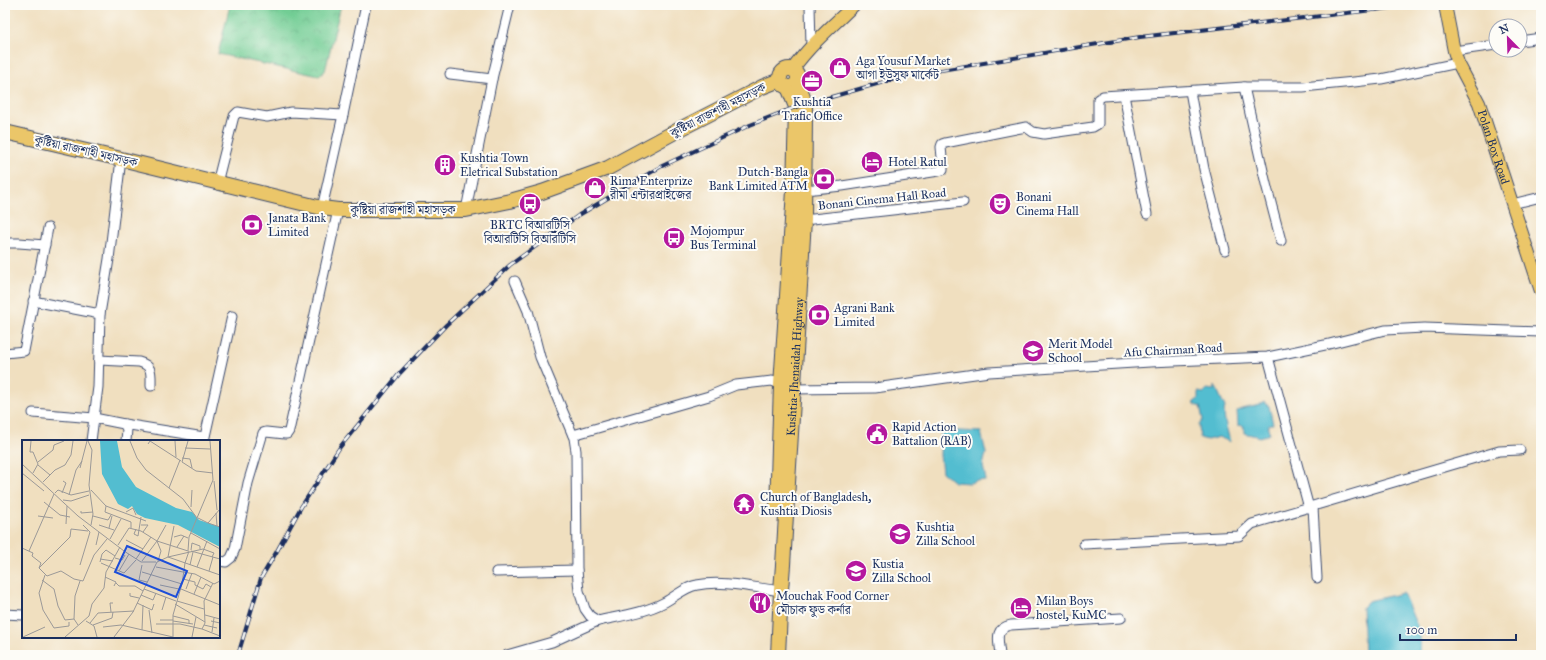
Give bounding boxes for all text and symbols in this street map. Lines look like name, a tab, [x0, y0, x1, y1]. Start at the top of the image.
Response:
north arrow	[1488, 18, 1528, 58]
text: N	[1497, 21, 1512, 37]
place label: Aga Yousuf Market আগা ইউসুফ মার্কেট	[855, 54, 951, 82]
shop icon: Aga Yousuf Market আগা ইউসুফ মার্কেট	[827, 55, 853, 81]
office icon: Kushtia Trafic Office	[799, 68, 825, 94]
street label: কুষ্টিয়া রাজশাহী মহাসড়ক	[667, 79, 769, 141]
place label: Kushtia Trafic Office	[782, 95, 842, 123]
street label: Polan Box Road	[1475, 108, 1512, 186]
street label: কুষ্টিয়া রাজশাহী মহাসড়ক	[32, 131, 140, 170]
hotel icon: Hotel Ratul	[859, 149, 885, 175]
place label: Kushtia Town Eletrical Substation	[460, 151, 558, 179]
building icon: Kushtia Town Eletrical Substation	[432, 152, 458, 178]
place label: Hotel Ratul	[888, 155, 948, 169]
place label: Dutch-Bangla Bank Limited ATM	[709, 165, 809, 193]
bank icon: Dutch-Bangla Bank Limited ATM	[811, 166, 837, 192]
place label: Rima Enterprize রীমা এন্টারপ্রাইজের	[609, 174, 693, 202]
shop icon: Rima Enterprize রীমা এন্টারপ্রাইজের	[582, 175, 608, 201]
street label: Bonani Cinema Hall Road	[817, 185, 947, 213]
place label: Bonani Cinema Hall	[1016, 190, 1079, 218]
bus stop icon: BRTC বিআরটিসি বিআরটিসি বিআরটিসি	[517, 191, 543, 217]
theatre icon: Bonani Cinema Hall	[987, 191, 1013, 217]
street label: কুষ্টিয়া রাজশাহী মহাসড়ক	[349, 202, 456, 218]
place label: Janata Bank Limited	[266, 211, 327, 239]
bank icon: Janata Bank Limited	[239, 212, 265, 238]
place label: BRTC বিআরটিসি বিআরটিসি বিআরটিসি	[483, 217, 577, 246]
place label: Mojompur Bus Terminal	[690, 224, 757, 252]
bus stop icon: Mojompur Bus Terminal	[661, 225, 687, 251]
street label: Kushtia-Jhenaidah Highway	[784, 296, 806, 436]
place label: Agrani Bank Limited	[833, 301, 895, 329]
bank icon: Agrani Bank Limited	[806, 302, 832, 328]
place label: Merit Model School	[1048, 337, 1113, 365]
school or university icon: Merit Model School	[1020, 338, 1046, 364]
street label: Afu Chairman Road	[1122, 340, 1223, 360]
place label: Rapid Action Battalion (RAB)	[892, 420, 971, 448]
public building icon: Rapid Action Battalion (RAB)	[864, 421, 890, 447]
inset map	[22, 440, 220, 638]
place label: Church of Bangladesh, Kushtia Diosis	[760, 490, 871, 518]
temple icon: Church of Bangladesh, Kushtia Diosis	[731, 491, 757, 517]
place label: Kushtia Zilla School	[916, 520, 976, 548]
school or university icon: Kushtia Zilla School	[887, 521, 913, 547]
place label: Kustia Zilla School	[872, 557, 932, 585]
school or university icon: Kustia Zilla School	[843, 558, 869, 584]
place label: Mouchak Food Corner মৌচাক ফুড কর্নার	[776, 589, 889, 618]
restaurant icon: Mouchak Food Corner মৌচাক ফুড কর্নার	[747, 590, 773, 616]
place label: Milan Boys hostel, KuMC	[1036, 594, 1107, 622]
hotel icon: Milan Boys hostel, KuMC	[1008, 595, 1034, 621]
scale bar	[1400, 616, 1516, 642]
text: 100 m	[1406, 623, 1437, 637]

